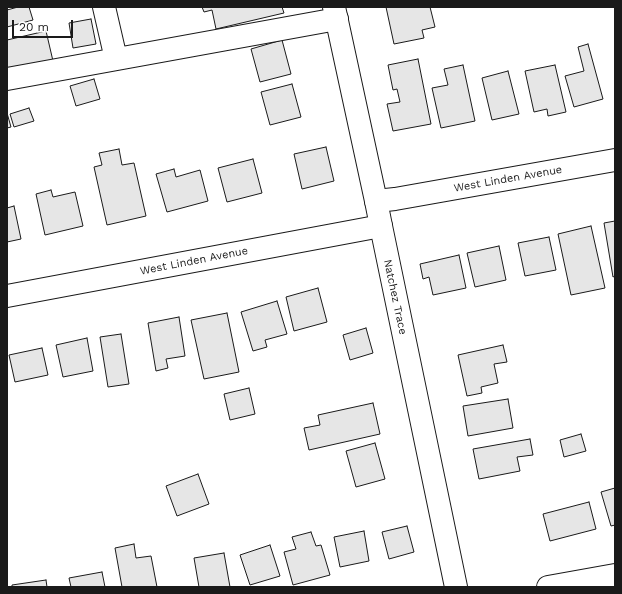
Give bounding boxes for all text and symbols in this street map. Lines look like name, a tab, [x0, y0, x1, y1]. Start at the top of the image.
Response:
scale bar	[14, 12, 75, 38]
text: 20 m	[19, 20, 49, 34]
street label: West Linden Avenue	[453, 163, 563, 195]
street label: West Linden Avenue	[139, 244, 249, 278]
street label: Natchez Trace	[381, 258, 409, 336]

